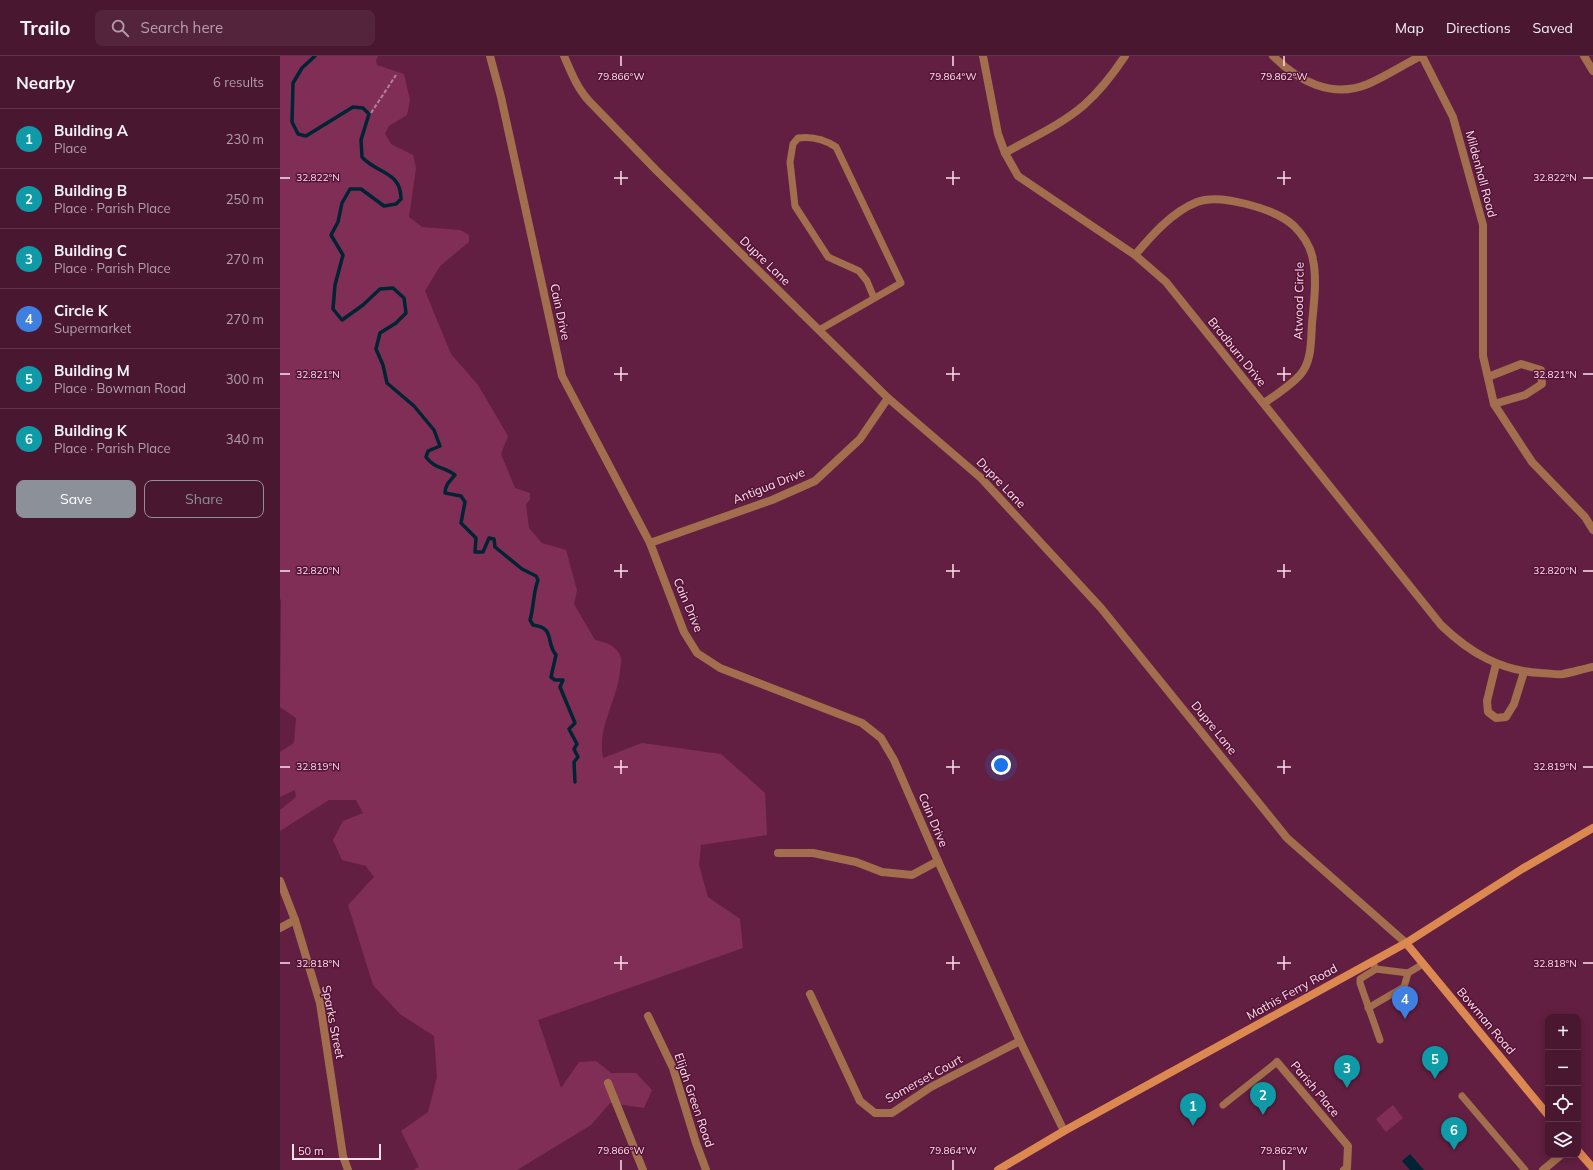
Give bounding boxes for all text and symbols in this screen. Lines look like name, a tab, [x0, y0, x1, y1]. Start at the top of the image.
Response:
search box	[95, 10, 375, 46]
text: Trailo	[20, 16, 71, 40]
icon: search	[109, 17, 131, 39]
text: Search here	[141, 18, 223, 37]
text: Map	[1395, 19, 1424, 37]
text: Directions	[1446, 19, 1511, 37]
text: Saved	[1533, 19, 1573, 37]
text: 79.866°W	[597, 70, 645, 83]
text: 79.864°W	[929, 70, 977, 83]
text: 79.862°W	[1260, 70, 1308, 83]
text: Nearby	[16, 72, 75, 93]
text: 6 results	[213, 74, 264, 90]
text: Building A	[54, 121, 128, 140]
street label: Mildenhall Road	[1463, 129, 1500, 219]
text: 1	[25, 131, 33, 147]
text: 230 m	[226, 131, 264, 147]
text: Place	[54, 140, 87, 156]
text: 32.822°N	[296, 171, 340, 184]
text: 32.822°N	[1533, 171, 1577, 184]
text: Building B	[54, 181, 127, 200]
text: 2	[25, 191, 33, 207]
text: 250 m	[226, 191, 264, 207]
text: Place · Parish Place	[54, 200, 170, 216]
street label: Dupre Lane	[737, 233, 794, 288]
text: Building C	[54, 241, 127, 260]
text: 3	[25, 251, 33, 267]
text: 270 m	[226, 251, 264, 267]
text: Place · Parish Place	[54, 260, 170, 276]
street label: Atwood Circle	[1290, 262, 1307, 340]
street label: Cain Drive	[547, 282, 574, 341]
text: Circle K	[54, 301, 108, 320]
text: 4	[25, 311, 33, 327]
text: 270 m	[226, 311, 264, 327]
street label: Bradburn Drive	[1205, 314, 1270, 389]
text: Supermarket	[54, 320, 131, 336]
text: Building M	[54, 361, 130, 380]
text: 32.821°N	[296, 368, 340, 381]
text: 32.821°N	[1533, 368, 1577, 381]
text: 5	[25, 371, 33, 387]
text: 300 m	[226, 371, 264, 387]
text: Place · Bowman Road	[54, 380, 186, 396]
text: Building K	[54, 421, 127, 440]
text: 6	[25, 431, 33, 447]
text: 340 m	[226, 431, 264, 447]
text: Place · Parish Place	[54, 440, 170, 456]
street label: Dupre Lane	[974, 454, 1029, 511]
street label: Antigua Drive	[731, 464, 807, 507]
button: Save	[16, 480, 136, 518]
button: Share	[144, 480, 264, 518]
text: 32.820°N	[296, 564, 340, 577]
text: 32.820°N	[1533, 564, 1577, 577]
street label: Cain Drive	[670, 576, 707, 634]
street label: Dupre Lane	[1188, 698, 1240, 757]
your location	[991, 755, 1011, 775]
text: 32.819°N	[296, 760, 340, 773]
text: 32.819°N	[1533, 760, 1577, 773]
street label: Cain Drive	[915, 791, 952, 849]
text: 32.818°N	[296, 957, 340, 970]
text: 32.818°N	[1533, 957, 1577, 970]
street label: Mathis Ferry Road	[1244, 960, 1340, 1023]
street label: Sparks Street	[319, 984, 348, 1060]
street label: Bowman Road	[1454, 984, 1519, 1057]
pin: 4	[1392, 986, 1418, 1019]
map controls	[1545, 1014, 1581, 1158]
button: +	[1545, 1014, 1581, 1050]
pin: 5	[1422, 1046, 1448, 1079]
button: −	[1545, 1050, 1581, 1086]
street label: Elijah Green Road	[671, 1051, 718, 1149]
street label: Somerset Court	[883, 1051, 965, 1106]
pin: 3	[1334, 1055, 1360, 1088]
street label: Parish Place	[1288, 1058, 1343, 1120]
pin: 2	[1250, 1082, 1276, 1115]
button: locate	[1545, 1086, 1581, 1122]
pin: 1	[1180, 1093, 1206, 1126]
pin: 6	[1441, 1117, 1467, 1150]
button: layers	[1545, 1122, 1581, 1158]
scale bar	[292, 1142, 381, 1161]
text: 50 m	[298, 1144, 324, 1158]
text: 79.866°W	[597, 1144, 645, 1157]
text: 79.864°W	[929, 1144, 977, 1157]
text: 79.862°W	[1260, 1144, 1308, 1157]

